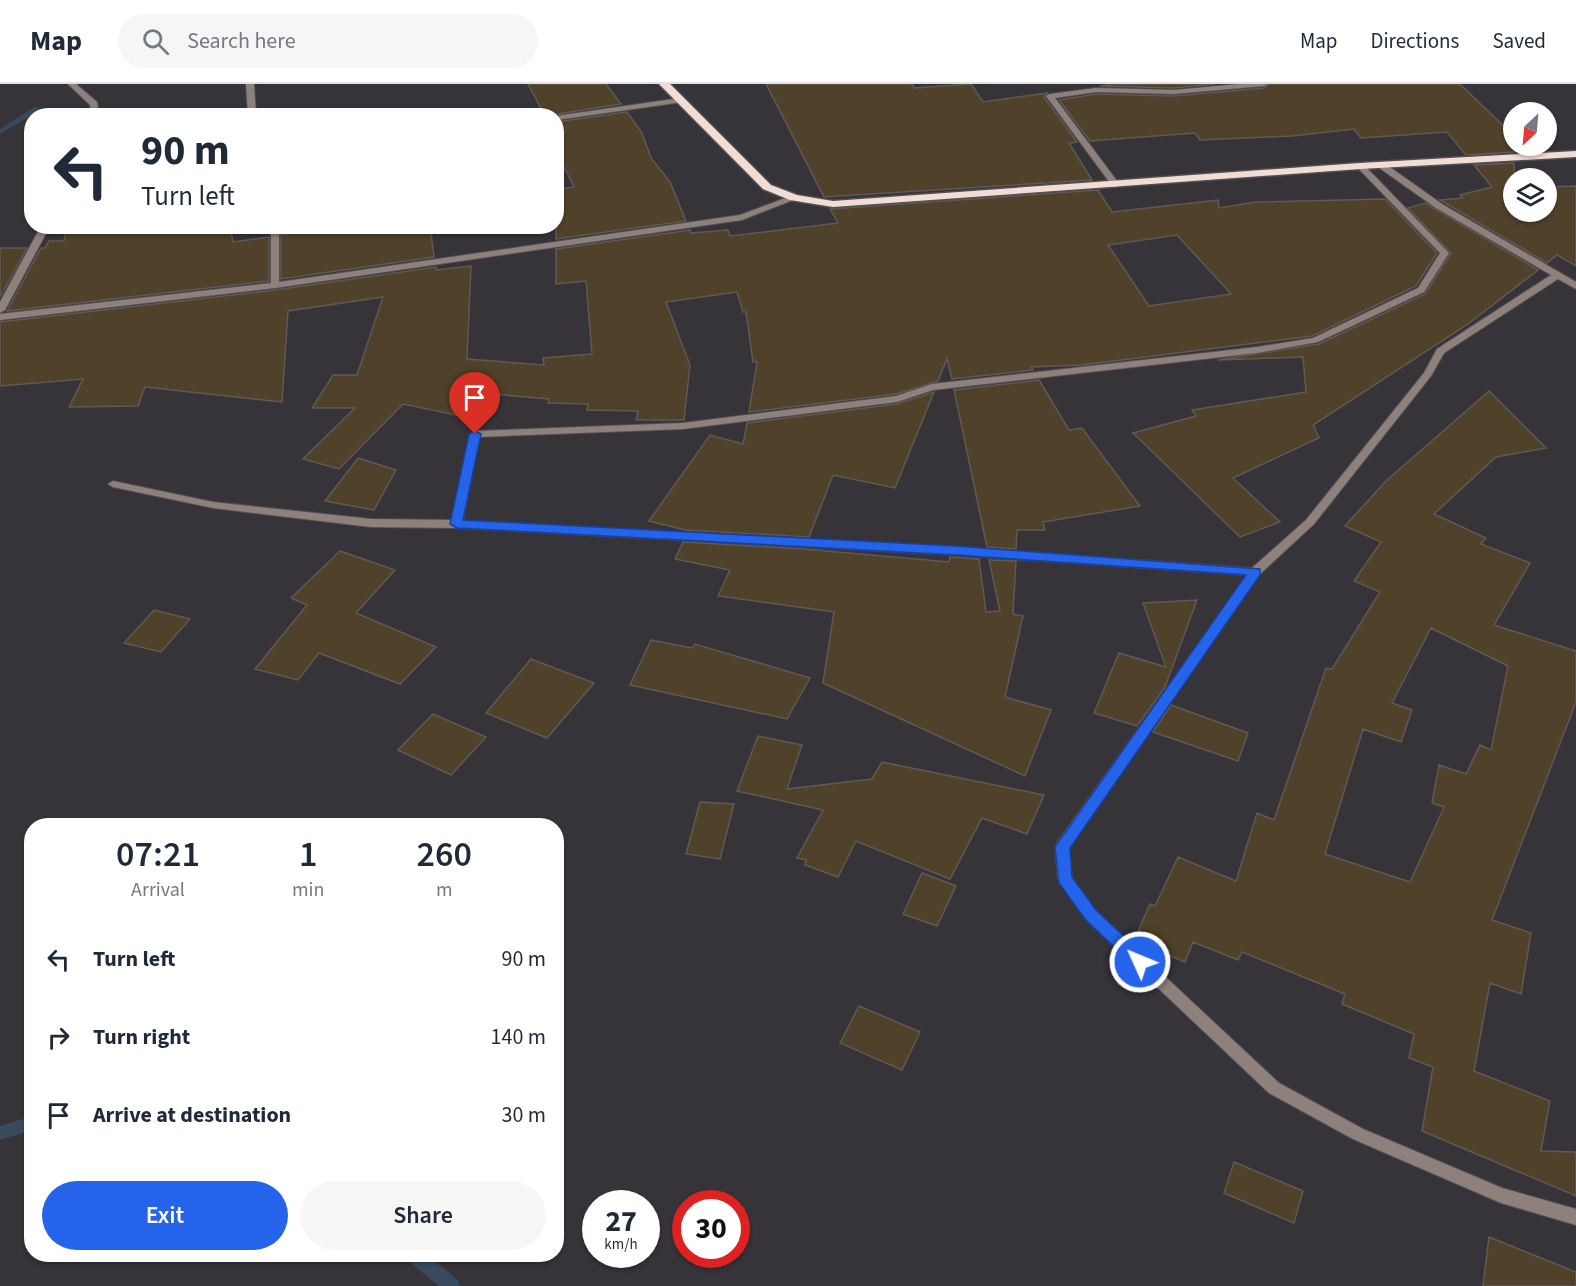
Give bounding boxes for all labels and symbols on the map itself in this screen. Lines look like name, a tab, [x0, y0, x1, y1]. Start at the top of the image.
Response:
north arrow	[1503, 102, 1557, 156]
pin	[449, 372, 500, 434]
position arrow	[1108, 930, 1172, 994]
speed limit sign: 30	[672, 1190, 750, 1268]

